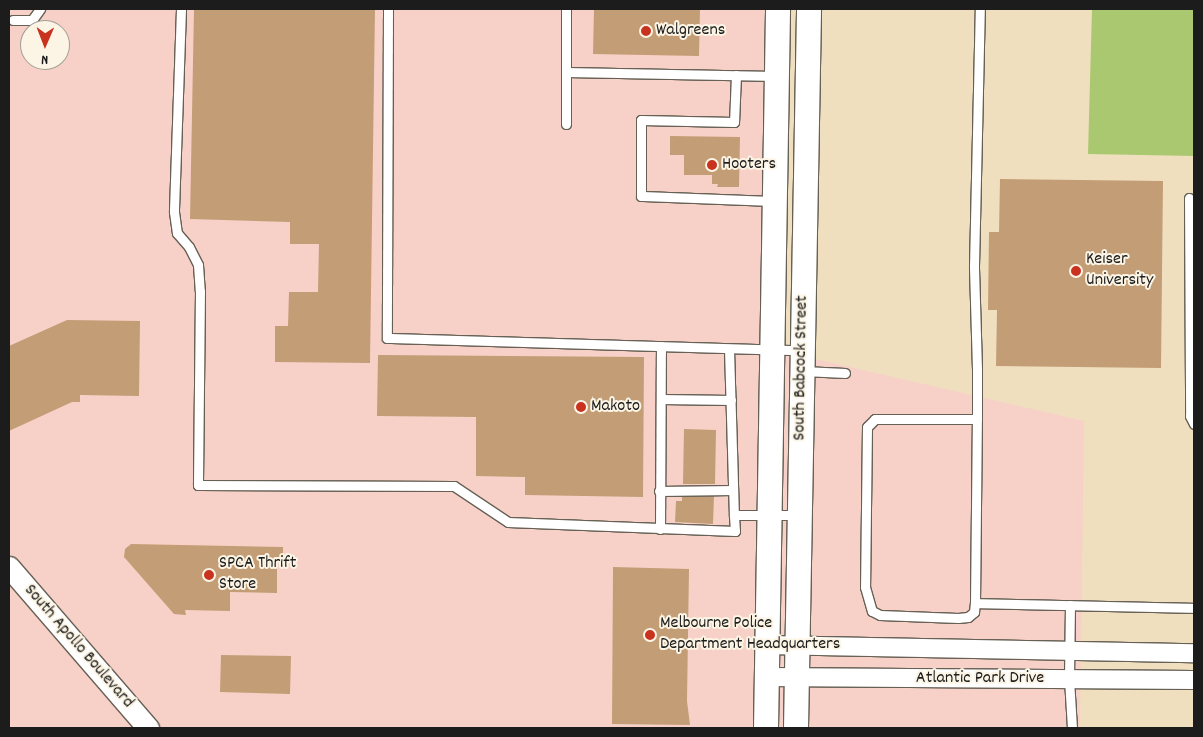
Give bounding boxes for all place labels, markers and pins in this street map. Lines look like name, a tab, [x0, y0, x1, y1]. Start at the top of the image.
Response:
place label: Walgreens	[656, 20, 725, 42]
marker: Walgreens	[640, 25, 652, 37]
place label: Hooters	[722, 154, 776, 176]
marker: Hooters	[706, 159, 718, 171]
place label: Keiser University	[1086, 250, 1153, 292]
marker: Keiser University	[1070, 265, 1082, 277]
place label: Makoto	[591, 396, 640, 418]
marker: Makoto	[575, 401, 587, 413]
place label: SPCA Thrift Store	[219, 554, 296, 596]
marker: SPCA Thrift Store	[203, 569, 215, 581]
place label: Melbourne Police Department Headquarters	[660, 614, 840, 656]
marker: Melbourne Police Department Headquarters	[644, 629, 656, 641]

